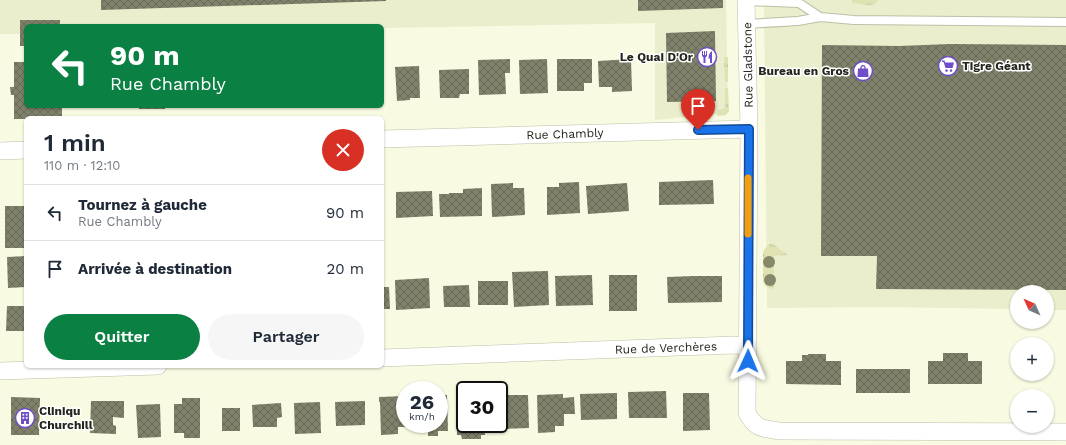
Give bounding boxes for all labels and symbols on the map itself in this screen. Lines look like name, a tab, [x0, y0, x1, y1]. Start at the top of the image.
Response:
street label: Rue Gladstone	[740, 22, 756, 108]
restaurant icon: Le Quai D'Or	[696, 46, 718, 68]
place label: Le Quai D'Or	[620, 50, 694, 64]
supermarket icon: Tigre Géant	[937, 55, 959, 77]
place label: Tigre Géant	[962, 59, 1031, 73]
shop icon: Bureau en Gros	[852, 60, 874, 82]
place label: Bureau en Gros	[758, 64, 850, 78]
pin	[681, 89, 715, 130]
street label: Rue Chambly	[526, 126, 605, 142]
north arrow	[1010, 285, 1054, 329]
street label: Rue de Verchères	[615, 339, 717, 357]
position arrow	[727, 340, 769, 382]
speed limit sign: 30	[456, 381, 508, 433]
place label: Cliniqu Churchill	[39, 404, 93, 432]
building icon: Cliniqu Churchill	[14, 407, 36, 429]

